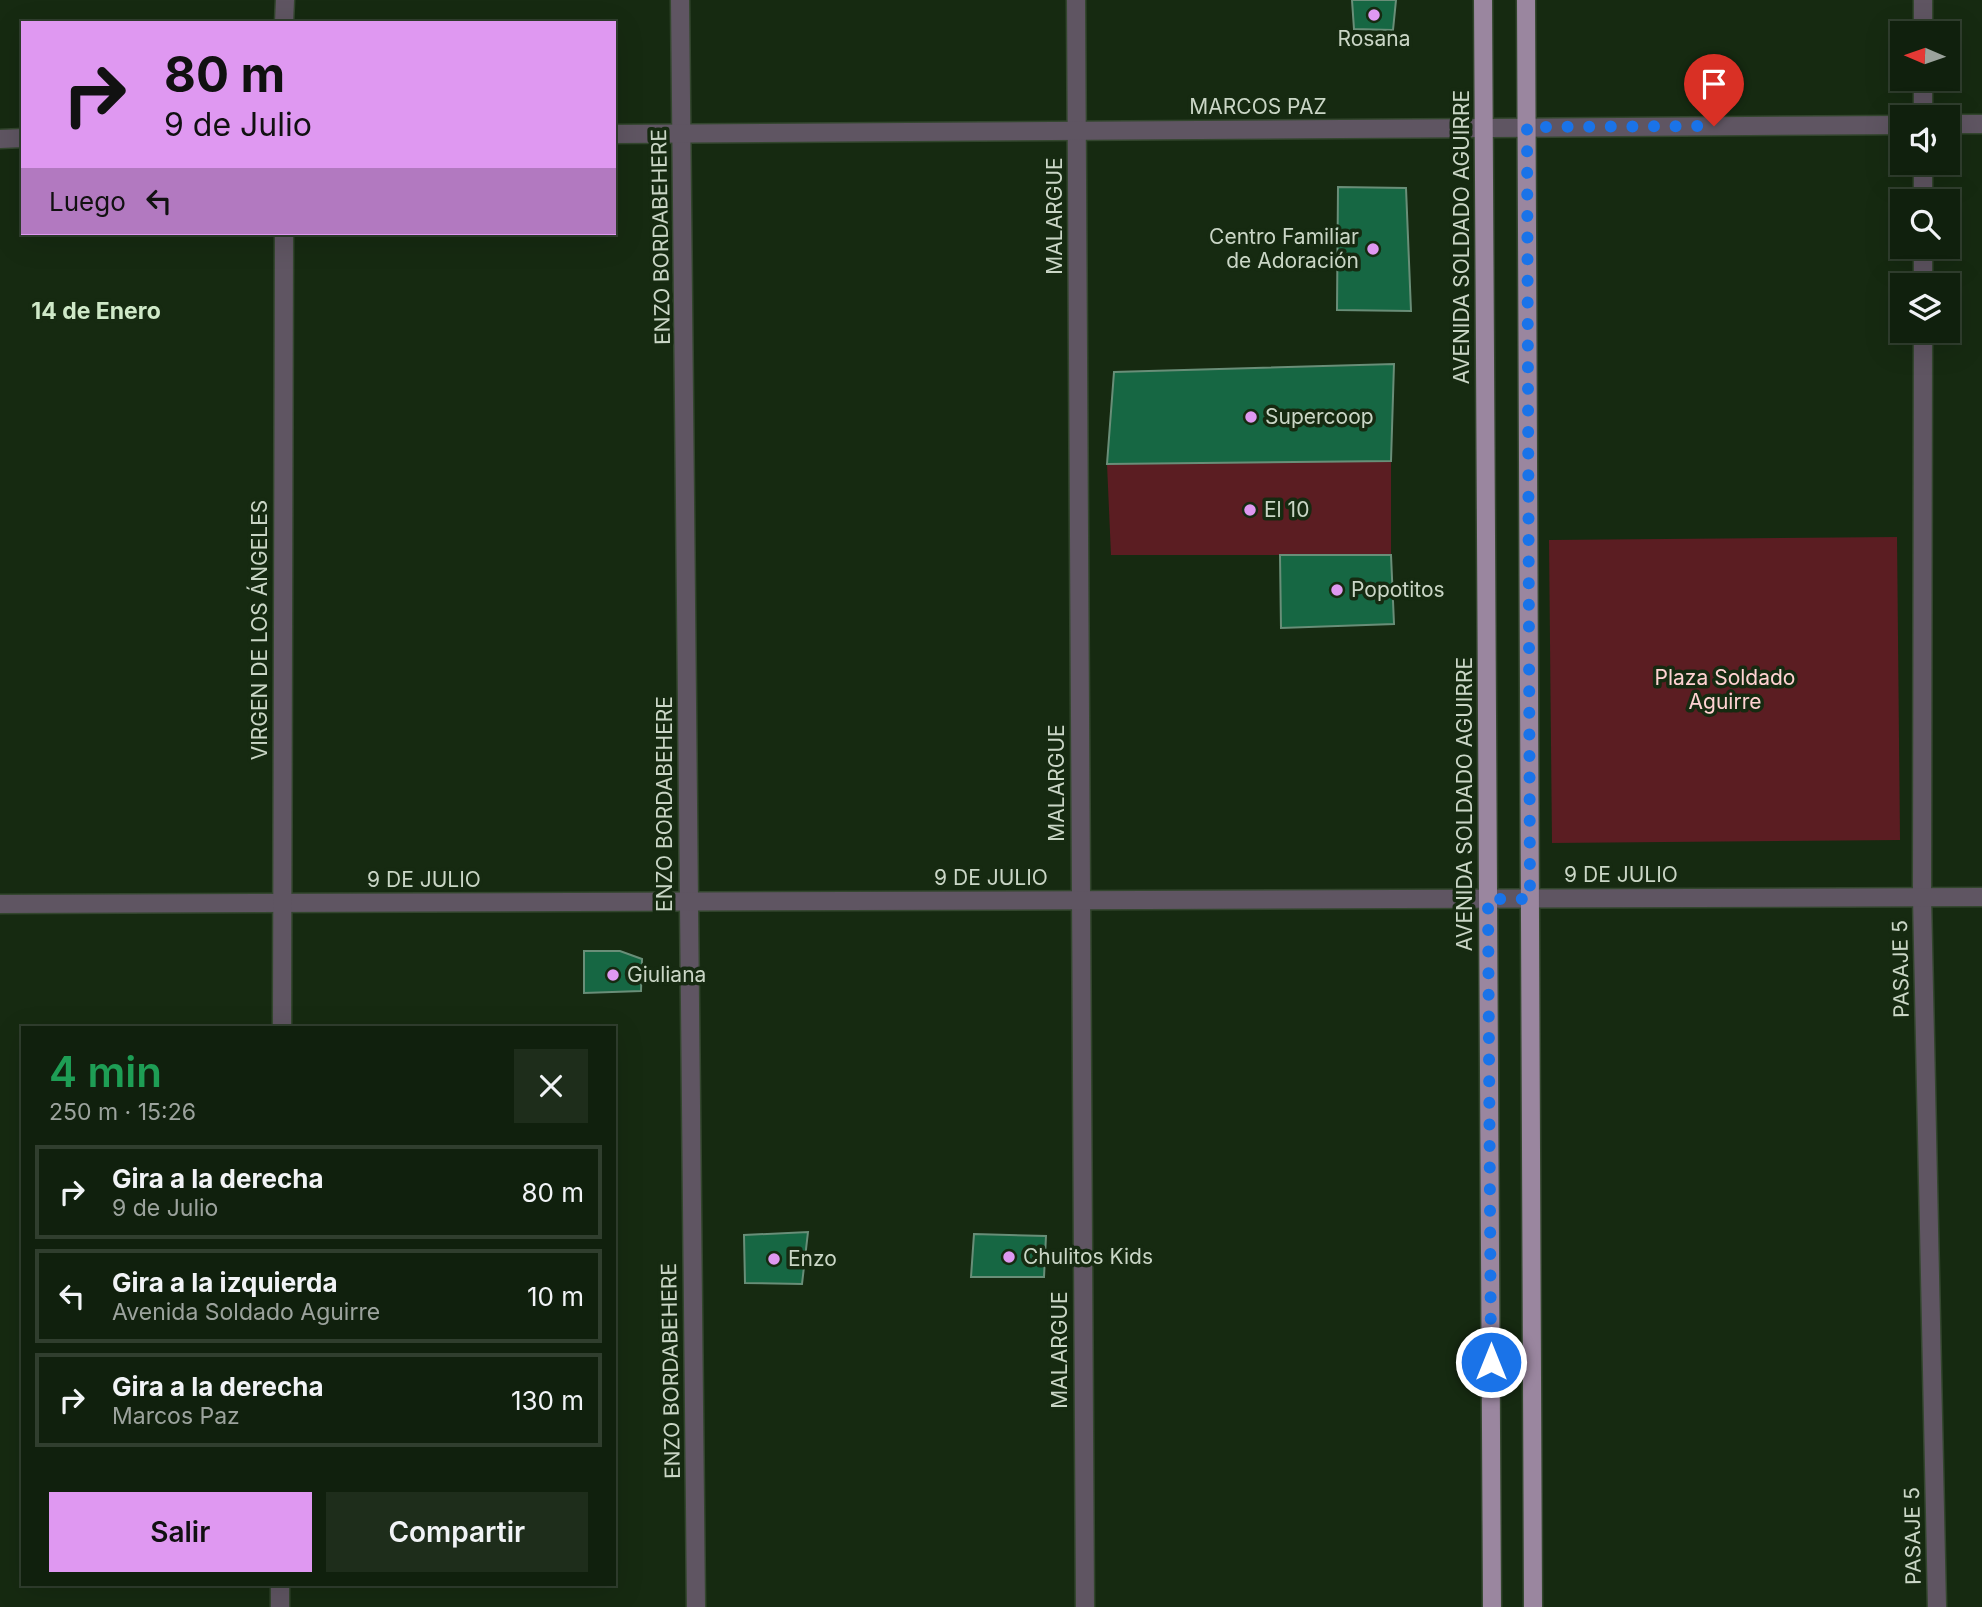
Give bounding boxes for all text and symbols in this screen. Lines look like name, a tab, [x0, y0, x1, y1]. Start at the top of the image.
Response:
marker: Rosana	[1366, 7, 1382, 23]
north arrow	[1890, 21, 1960, 91]
map controls	[1890, 21, 1960, 343]
place label: Rosana	[1338, 26, 1410, 51]
text: 80 m	[164, 45, 285, 104]
icon: right	[49, 49, 140, 140]
pin	[1684, 54, 1744, 126]
icon: arrive	[1695, 65, 1733, 103]
street label: AVENIDA SOLDADO AGUIRRE	[1449, 90, 1474, 384]
street label: MARCOS PAZ	[1189, 94, 1327, 119]
text: 9 de Julio	[164, 105, 312, 144]
button: sound	[1890, 105, 1960, 175]
street label: ENZO BORDABEHERE	[646, 129, 675, 345]
street label: MALARGUE	[1042, 157, 1067, 275]
icon: left	[140, 182, 178, 220]
text: Luego	[49, 186, 126, 217]
button: search	[1890, 189, 1960, 259]
place label: Centro Familiar de Adoración	[1209, 224, 1359, 273]
marker: Centro Familiar de Adoración	[1365, 241, 1381, 257]
button: layers	[1890, 273, 1960, 343]
district label: 14 de Enero	[31, 297, 161, 325]
place label: Supercoop	[1265, 404, 1374, 429]
marker: Supercoop	[1243, 409, 1259, 425]
place label: El 10	[1264, 497, 1309, 522]
street label: VIRGEN DE LOS ÁNGELES	[246, 500, 272, 760]
marker: El 10	[1242, 502, 1258, 518]
place label: Popotitos	[1351, 577, 1445, 602]
marker: Popotitos	[1329, 582, 1345, 598]
street label: AVENIDA SOLDADO AGUIRRE	[1452, 657, 1477, 951]
park label: Plaza Soldado Aguirre	[1655, 665, 1795, 714]
street label: ENZO BORDABEHERE	[652, 696, 677, 912]
street label: MALARGUE	[1044, 724, 1069, 842]
street label: 9 DE JULIO	[1564, 862, 1678, 887]
street label: 9 DE JULIO	[934, 865, 1048, 890]
street label: 9 DE JULIO	[367, 867, 481, 892]
street label: PASAJE 5	[1887, 920, 1914, 1018]
place label: Giuliana	[627, 962, 706, 987]
marker: Giuliana	[605, 967, 621, 983]
text: 4 min	[49, 1046, 162, 1097]
button: close	[514, 1049, 588, 1123]
text: 250 m · 15:26	[49, 1098, 196, 1126]
text: Gira a la derecha	[112, 1163, 324, 1194]
icon: right	[53, 1173, 91, 1211]
text: 80 m	[521, 1177, 584, 1208]
text: 9 de Julio	[112, 1194, 218, 1222]
place label: Chulitos Kids	[1023, 1244, 1153, 1269]
place label: Enzo	[788, 1246, 837, 1271]
marker: Chulitos Kids	[1001, 1249, 1017, 1265]
marker: Enzo	[766, 1251, 782, 1267]
street label: ENZO BORDABEHERE	[656, 1263, 685, 1479]
text: Gira a la izquierda	[112, 1267, 338, 1298]
icon: left	[53, 1277, 91, 1315]
text: 10 m	[527, 1281, 584, 1312]
street label: MALARGUE	[1047, 1291, 1072, 1409]
text: Avenida Soldado Aguirre	[112, 1298, 380, 1326]
position arrow	[1454, 1325, 1528, 1399]
text: Gira a la derecha	[112, 1371, 324, 1402]
icon: right	[53, 1381, 91, 1419]
text: 130 m	[511, 1385, 584, 1416]
text: Marcos Paz	[112, 1402, 240, 1430]
street label: PASAJE 5	[1899, 1487, 1926, 1585]
button: Salir	[49, 1492, 312, 1572]
button: Compartir	[326, 1492, 588, 1572]

